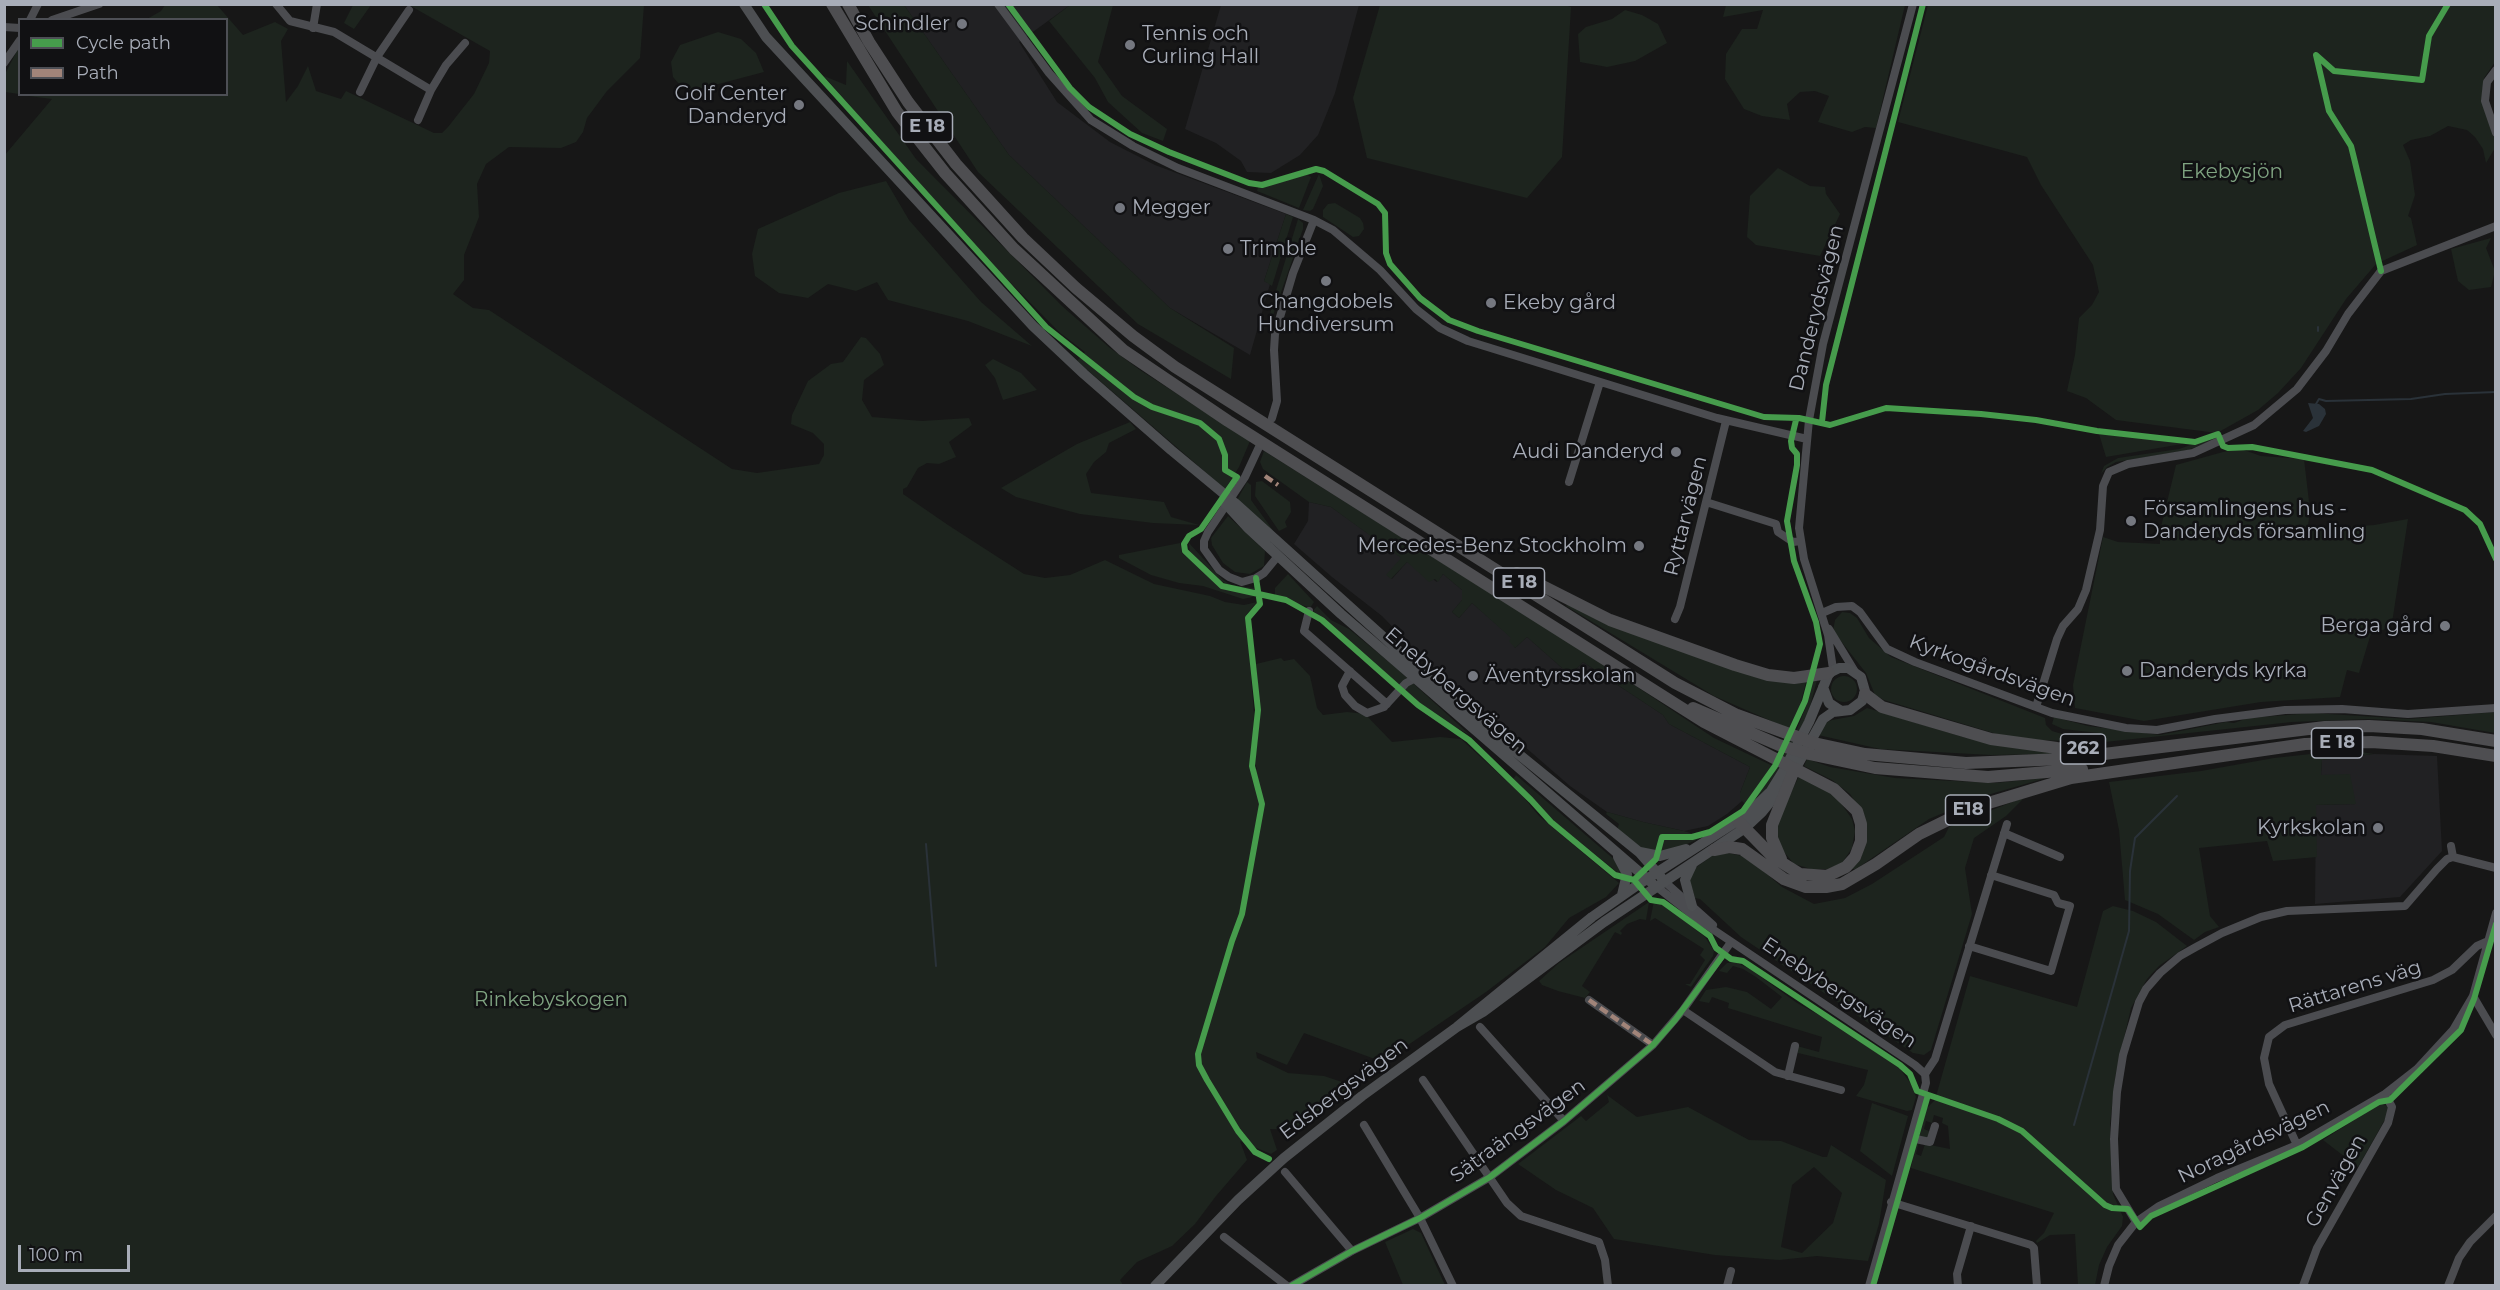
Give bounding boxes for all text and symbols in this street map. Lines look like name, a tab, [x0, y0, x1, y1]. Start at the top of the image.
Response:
place label: Schindler	[855, 12, 950, 36]
marker: Schindler	[955, 17, 969, 31]
legend	[18, 18, 228, 96]
place label: Tennis och Curling Hall	[1142, 22, 1259, 69]
text: Cycle path	[76, 32, 171, 54]
marker: Tennis och Curling Hall	[1123, 38, 1137, 52]
text: Path	[76, 62, 119, 84]
place label: Golf Center Danderyd	[674, 82, 787, 129]
marker: Golf Center Danderyd	[792, 98, 806, 112]
road number: E 18	[902, 112, 952, 142]
park label: Ekebysjön	[2181, 160, 2283, 184]
place label: Megger	[1132, 196, 1211, 220]
marker: Megger	[1113, 201, 1127, 215]
street label: Danderydsvägen	[1785, 222, 1849, 394]
place label: Trimble	[1240, 237, 1317, 261]
marker: Trimble	[1221, 242, 1235, 256]
marker: Changdobels Hundiversum	[1319, 274, 1333, 288]
place label: Changdobels Hundiversum	[1257, 290, 1395, 337]
place label: Ekeby gård	[1503, 291, 1616, 315]
marker: Ekeby gård	[1484, 296, 1498, 310]
place label: Audi Danderyd	[1513, 440, 1664, 464]
marker: Audi Danderyd	[1669, 445, 1683, 459]
street label: Ryttarvägen	[1660, 454, 1712, 578]
place label: Församlingens hus - Danderyds församling	[2143, 497, 2365, 544]
marker: Församlingens hus - Danderyds församling	[2124, 514, 2138, 528]
place label: Mercedes-Benz Stockholm	[1357, 534, 1627, 558]
marker: Mercedes-Benz Stockholm	[1632, 539, 1646, 553]
road number: E 18	[1494, 568, 1544, 598]
place label: Berga gård	[2321, 614, 2433, 638]
marker: Berga gård	[2438, 619, 2452, 633]
street label: Enebybergsvägen	[1380, 622, 1532, 760]
street label: Kyrkogårdsvägen	[1906, 630, 2078, 712]
place label: Danderyds kyrka	[2139, 659, 2307, 683]
place label: Äventyrsskolan	[1485, 664, 1635, 688]
marker: Danderyds kyrka	[2120, 664, 2134, 678]
marker: Äventyrsskolan	[1466, 669, 1480, 683]
road number: E 18	[2312, 728, 2362, 758]
road number: 262	[2060, 734, 2106, 764]
road number: E18	[1946, 795, 1990, 825]
place label: Kyrkskolan	[2257, 816, 2366, 840]
marker: Kyrkskolan	[2371, 821, 2385, 835]
street label: Enebybergsvägen	[1757, 932, 1921, 1054]
street label: Rättarens väg	[2286, 955, 2424, 1019]
park label: Rinkebyskogen	[474, 988, 628, 1012]
street label: Edsbergsvägen	[1275, 1033, 1413, 1145]
street label: Sätraängsvägen	[1446, 1074, 1590, 1188]
street label: Noragårdsvägen	[2174, 1095, 2334, 1189]
street label: Genvägen	[2301, 1130, 2371, 1232]
scale bar	[21, 1233, 134, 1271]
text: 100 m	[29, 1244, 83, 1266]

